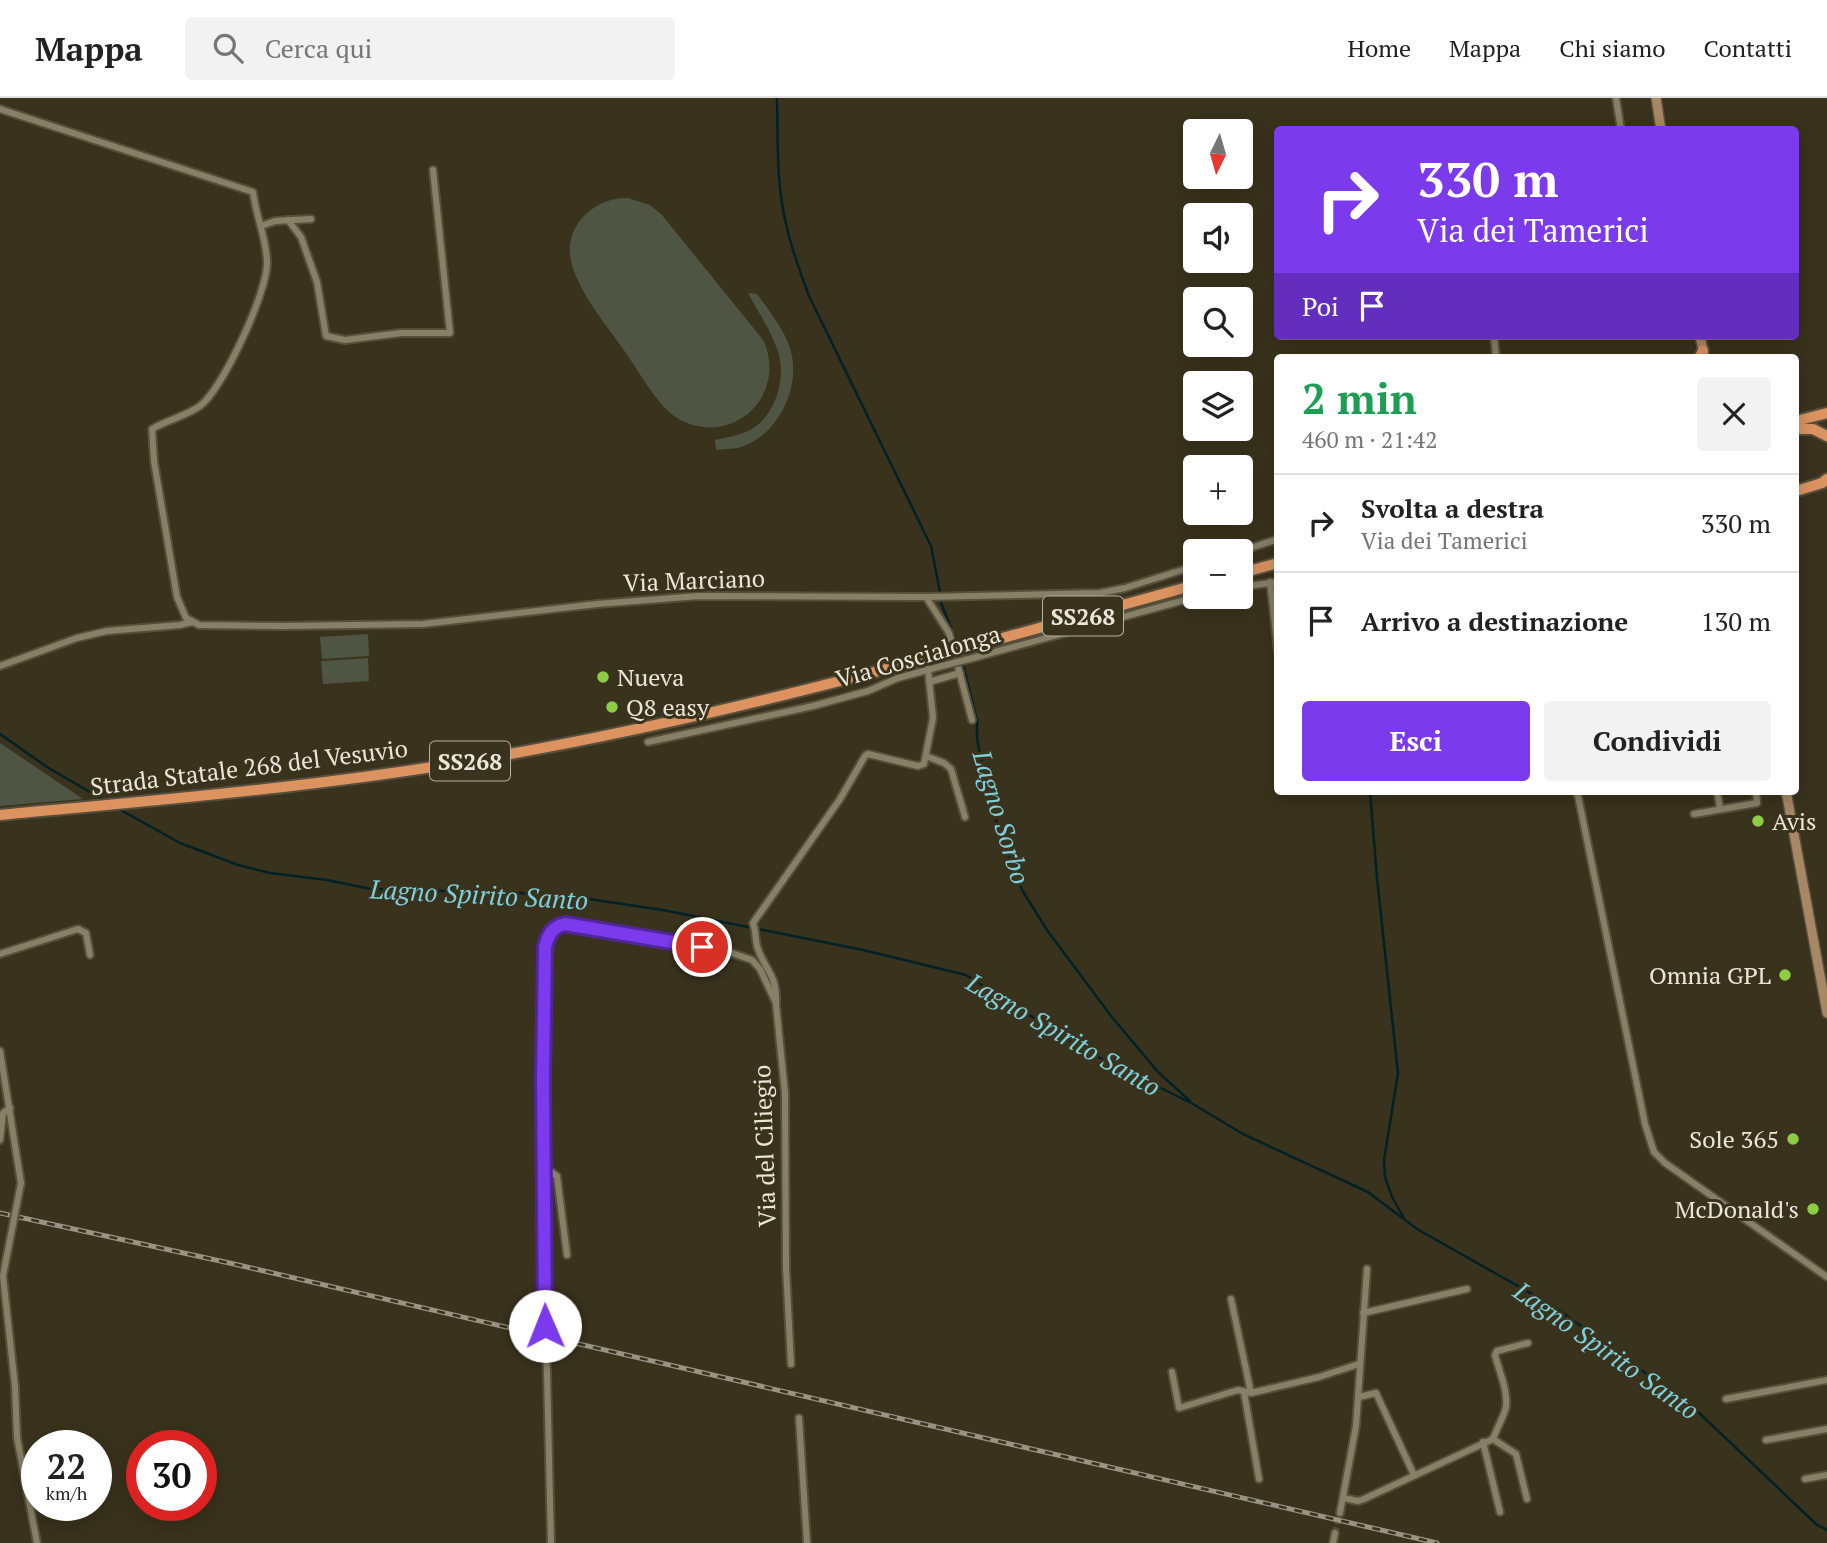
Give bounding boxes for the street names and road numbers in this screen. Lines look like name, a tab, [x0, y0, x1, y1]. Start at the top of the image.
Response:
street label: Via Marciano	[623, 562, 765, 598]
road number: SS268	[1043, 596, 1123, 636]
street label: Via Coscialonga	[832, 617, 1004, 695]
street label: Strada Statale 268 del Vesuvio	[88, 732, 410, 802]
road number: SS268	[430, 741, 510, 780]
street label: Via del Ciliegio	[745, 1064, 783, 1228]

